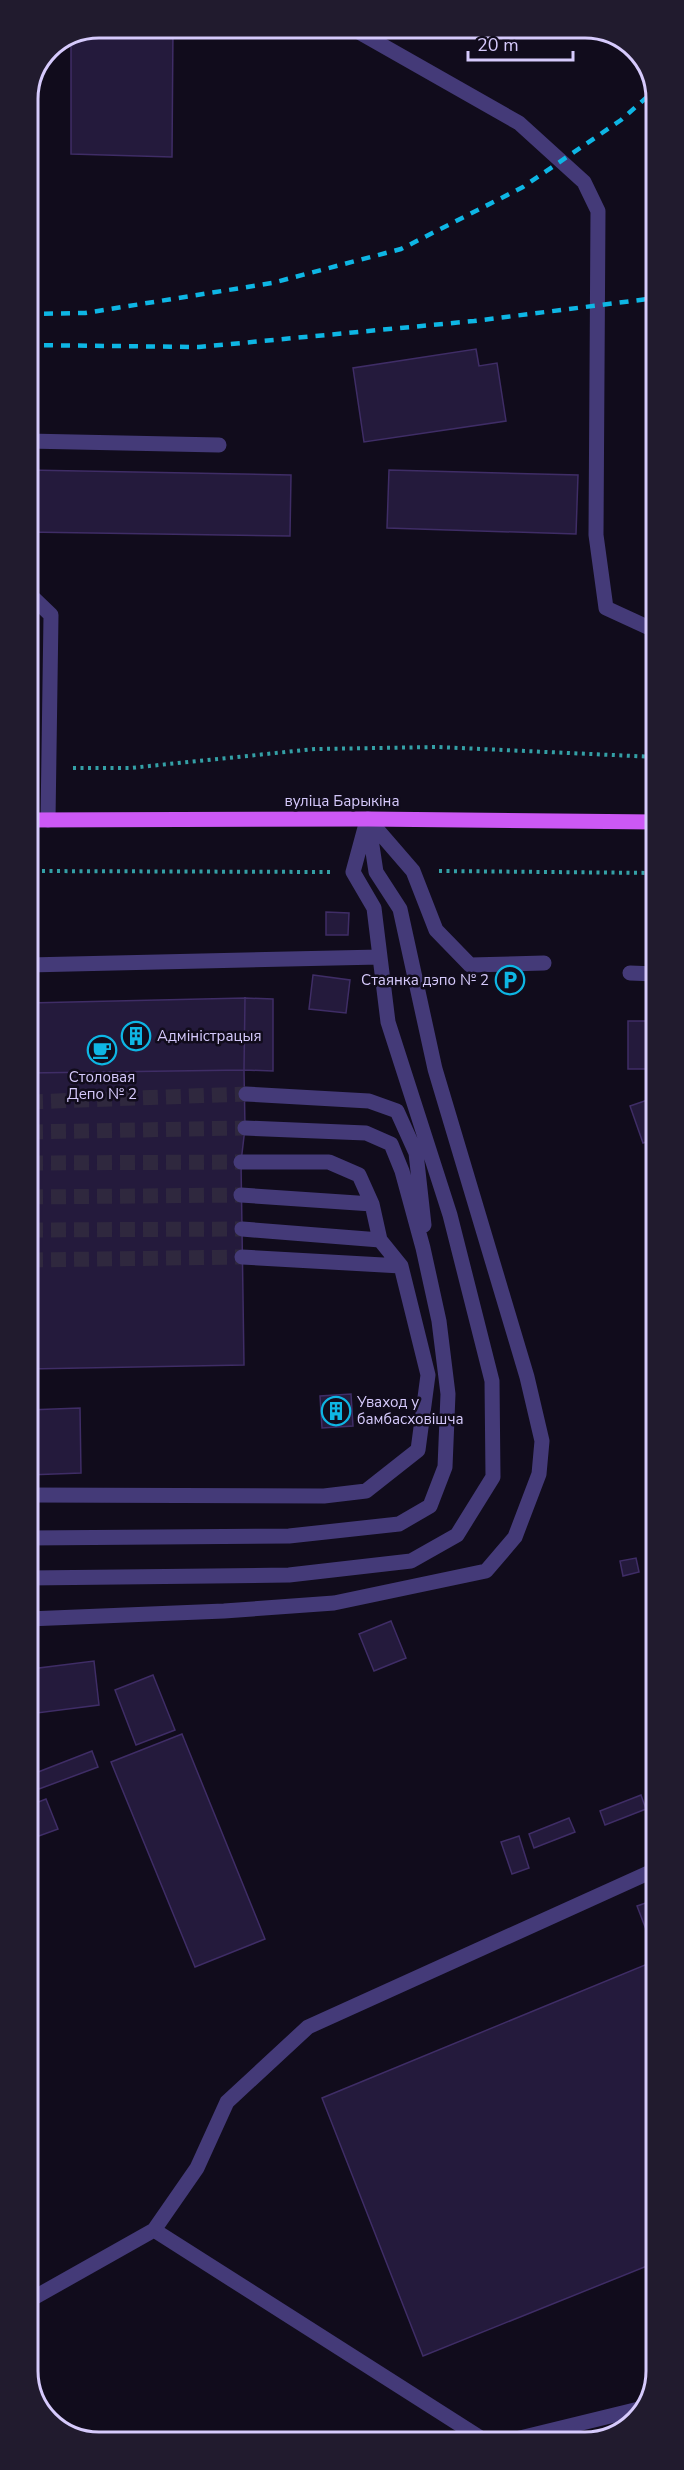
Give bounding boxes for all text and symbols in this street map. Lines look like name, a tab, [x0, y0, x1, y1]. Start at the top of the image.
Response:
scale bar	[468, 24, 573, 62]
text: 20 m	[477, 33, 519, 57]
street label: вуліца Барыкіна	[284, 791, 400, 811]
parking icon: Стаянка дэпо № 2	[494, 964, 526, 996]
place label: Стаянка дэпо № 2	[361, 970, 489, 990]
building icon: Адміністрацыя	[120, 1020, 152, 1052]
place label: Адміністрацыя	[157, 1026, 262, 1046]
cafe icon: Столовая Депо № 2	[86, 1034, 118, 1066]
place label: Столовая Депо № 2	[67, 1067, 137, 1104]
place label: Уваход у бамбасховішча	[356, 1392, 464, 1429]
building icon: Уваход у бамбасховішча	[320, 1395, 352, 1427]

